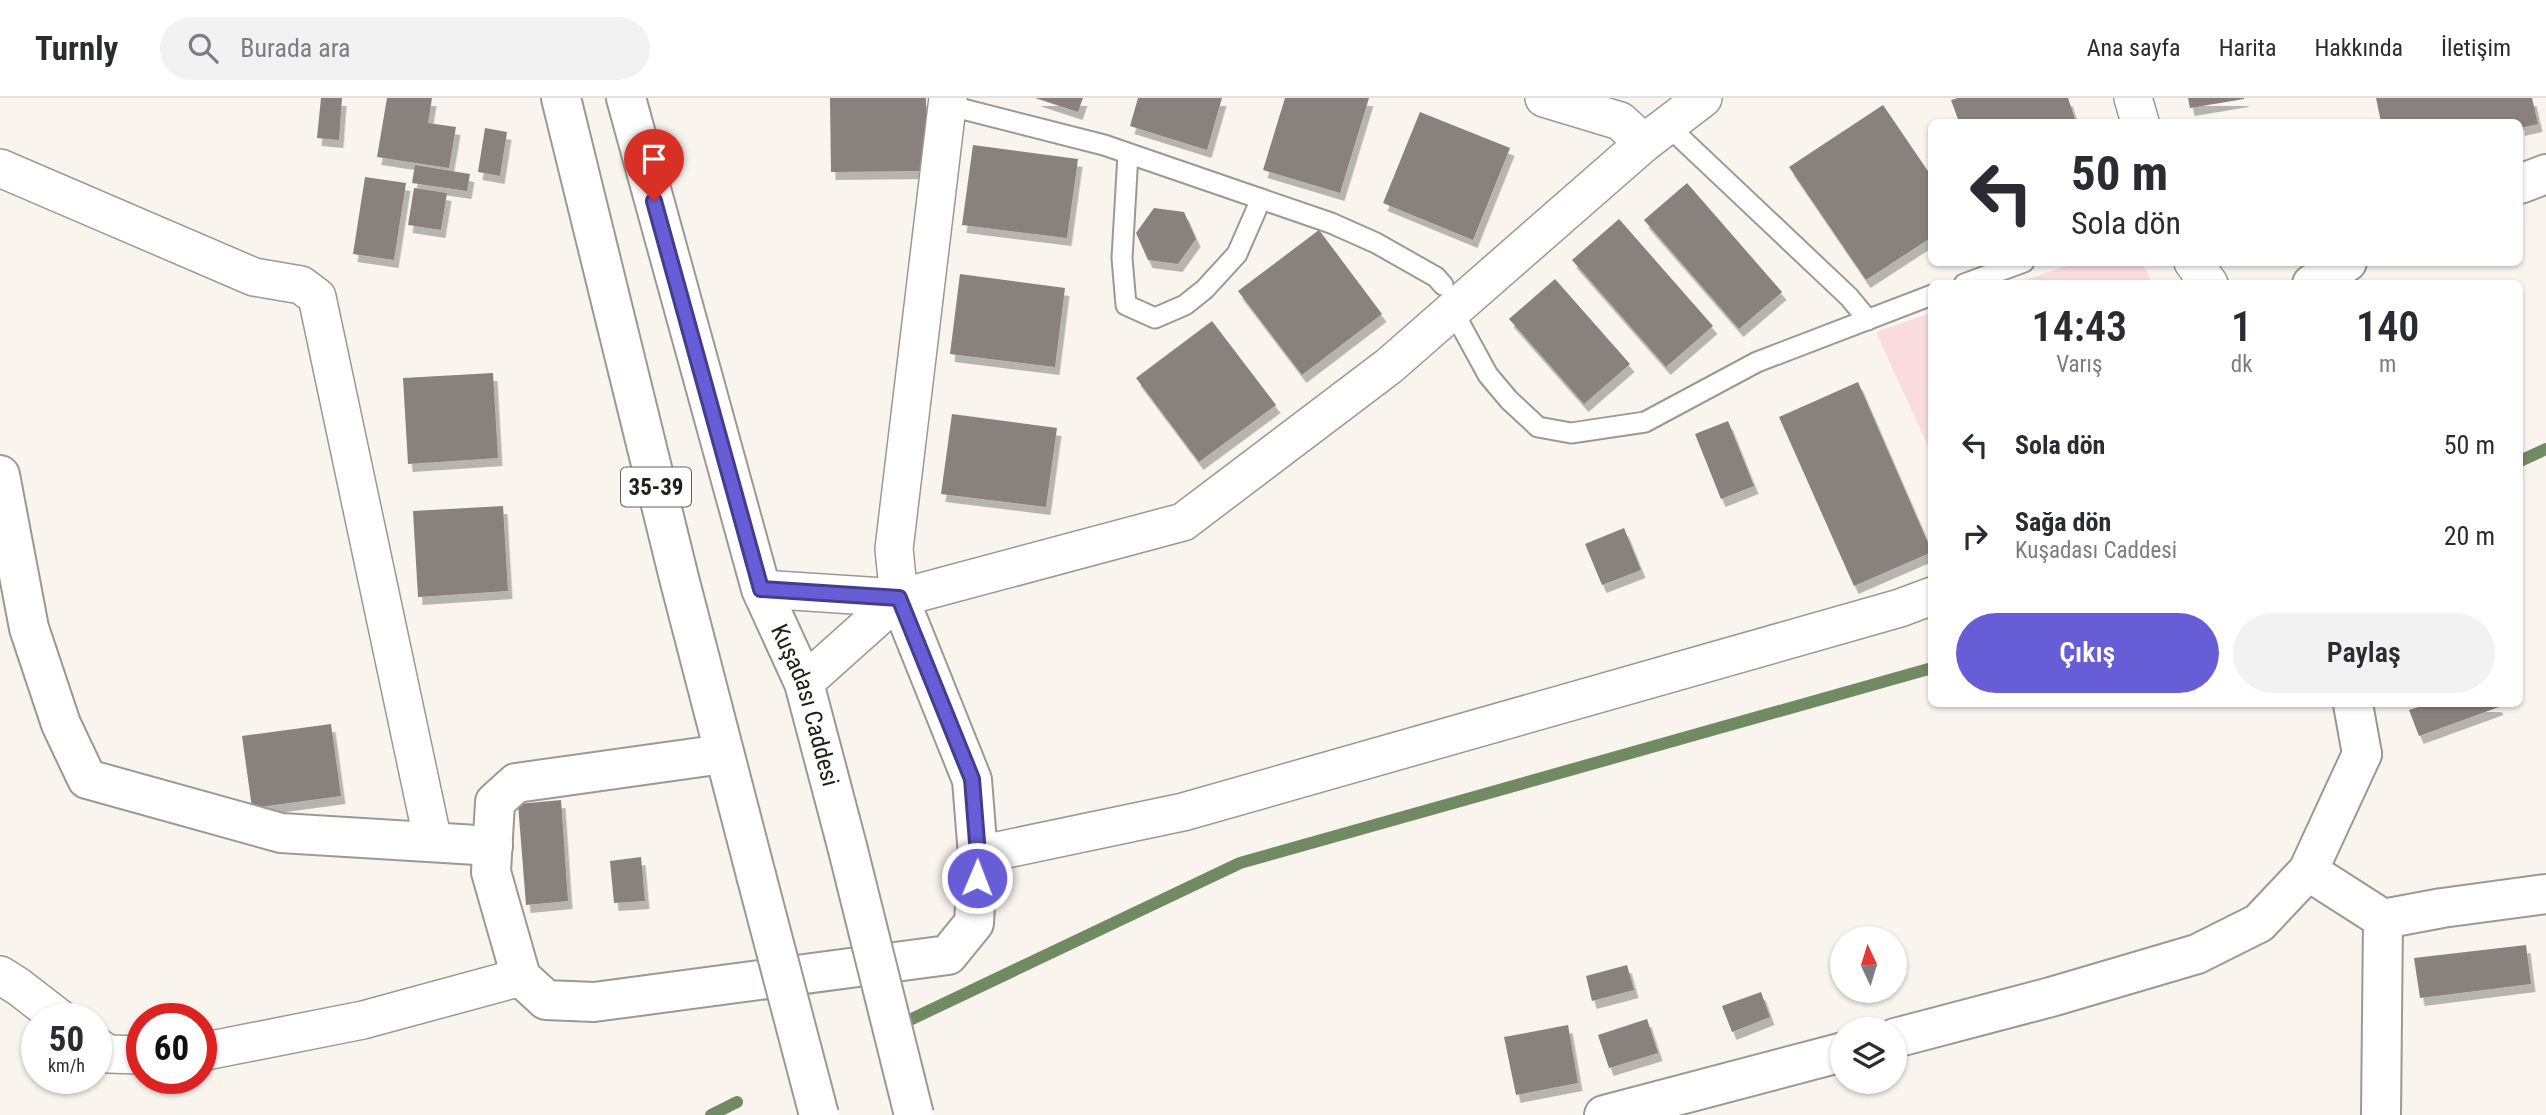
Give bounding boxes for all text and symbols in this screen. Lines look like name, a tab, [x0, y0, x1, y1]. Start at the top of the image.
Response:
search box	[160, 17, 650, 80]
text: Turnly	[35, 29, 118, 68]
icon: search	[184, 29, 222, 67]
text: Burada ara	[240, 33, 351, 63]
text: Ana sayfa	[2087, 34, 2181, 62]
text: Harita	[2219, 34, 2276, 62]
text: Hakkında	[2314, 34, 2403, 62]
text: İletişim	[2441, 34, 2511, 62]
pin	[624, 129, 684, 201]
icon: arrive	[635, 140, 673, 178]
text: 50 m	[2071, 145, 2168, 202]
icon: left	[1956, 147, 2047, 238]
text: Sola dön	[2071, 204, 2181, 242]
text: 14:43	[2032, 302, 2127, 351]
text: 1	[2231, 302, 2252, 351]
text: 140	[2356, 302, 2419, 351]
text: Varış	[2056, 351, 2103, 378]
text: dk	[2231, 351, 2253, 378]
text: m	[2379, 351, 2396, 378]
icon: left	[1956, 426, 1994, 464]
text: Sola dön	[2015, 430, 2105, 460]
text: 50 m	[2444, 430, 2495, 460]
road number: 35-39	[621, 468, 691, 506]
text: Sağa dön	[2015, 507, 2111, 537]
icon: right	[1956, 517, 1994, 555]
text: 20 m	[2444, 521, 2495, 551]
text: Kuşadası Caddesi	[2015, 537, 2177, 564]
button: Çıkış	[1956, 613, 2219, 693]
button: Paylaş	[2233, 613, 2495, 693]
street label: Kuşadası Caddesi	[765, 620, 845, 789]
position arrow	[940, 841, 1014, 915]
north arrow	[1830, 926, 1908, 1003]
map controls	[1830, 926, 1907, 1094]
speed limit sign: 60	[126, 1003, 217, 1094]
button: layers	[1830, 1017, 1907, 1094]
text: 50	[49, 1019, 84, 1060]
text: km/h	[48, 1055, 85, 1076]

